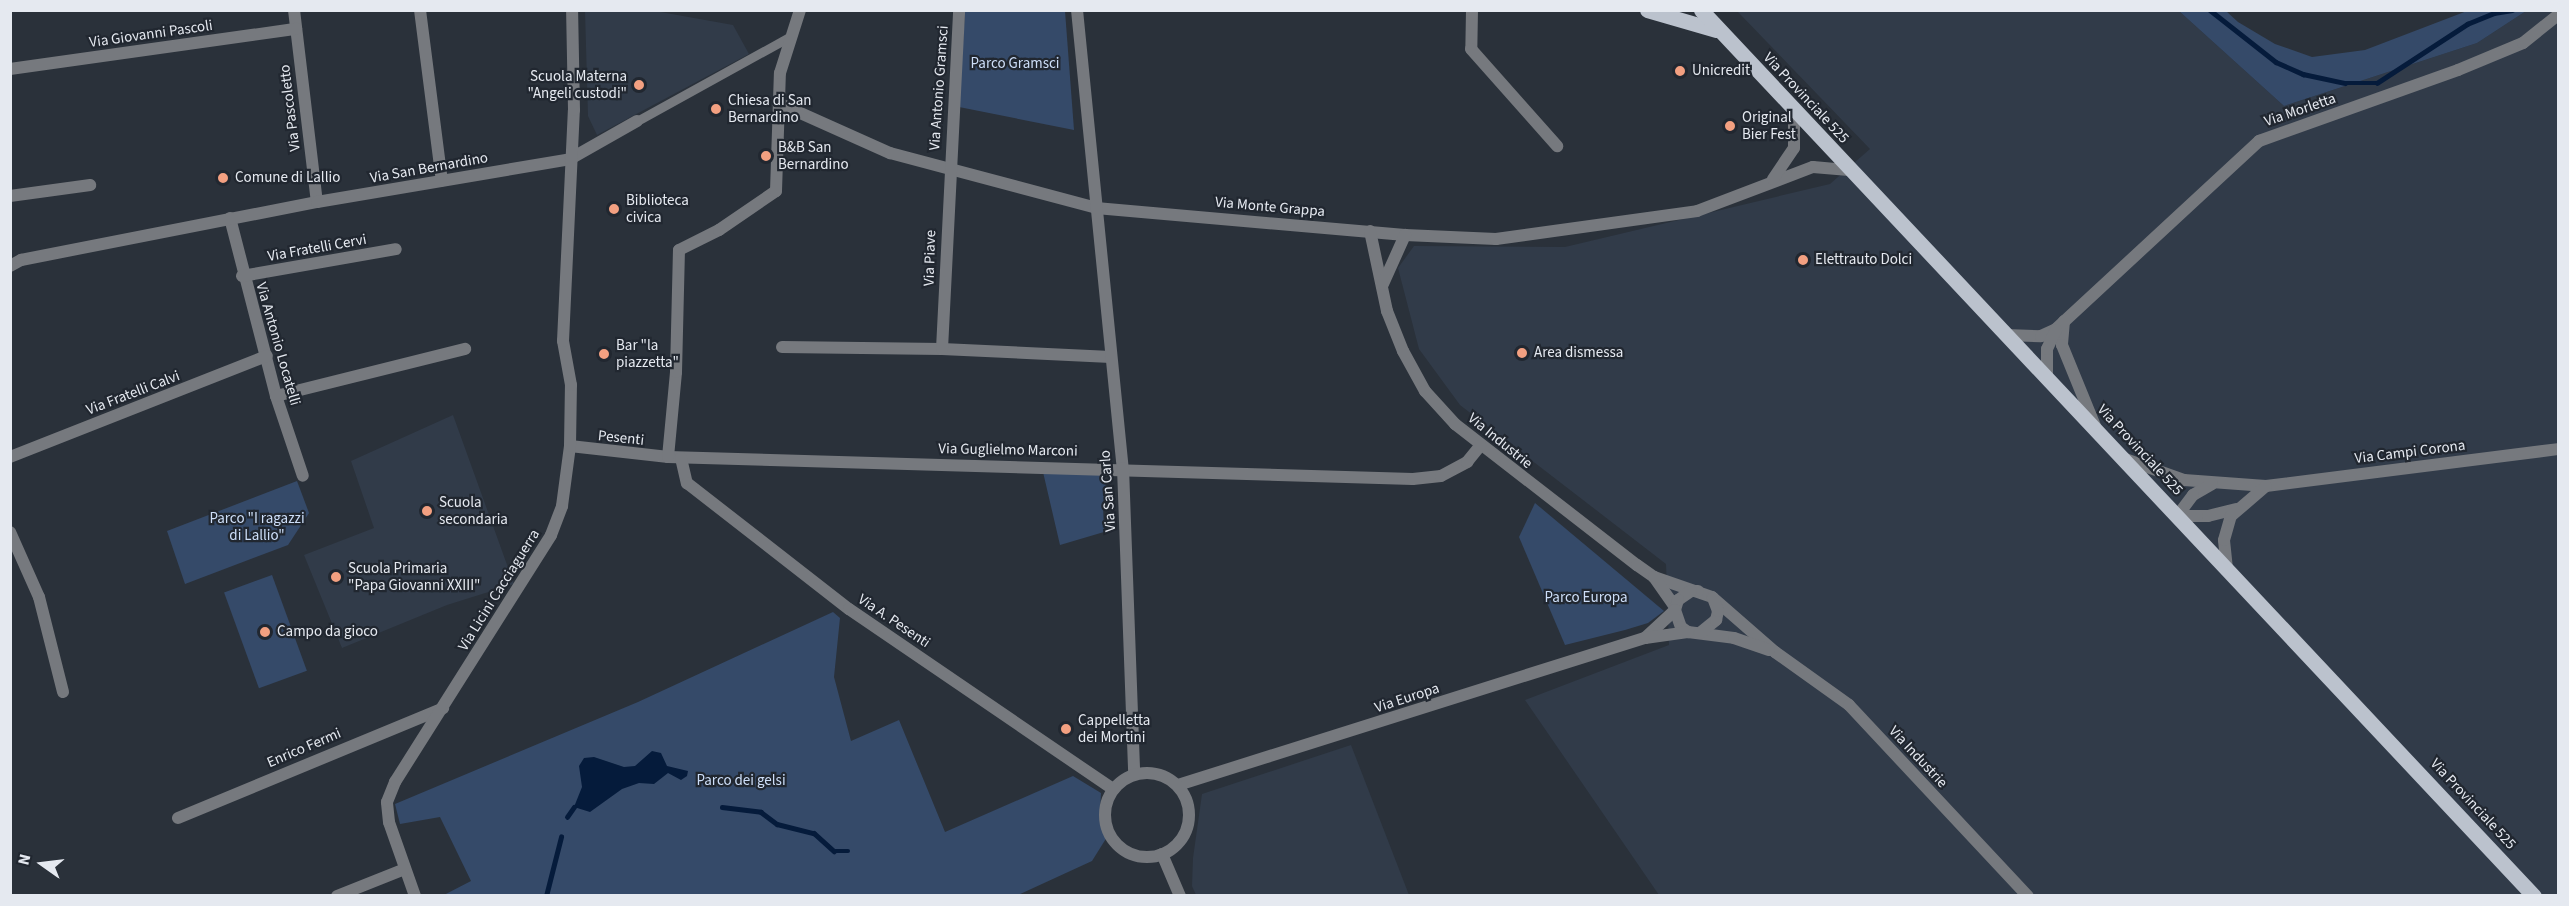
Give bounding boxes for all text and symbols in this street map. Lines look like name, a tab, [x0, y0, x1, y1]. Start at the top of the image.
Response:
street label: Via Giovanni Pascoli	[88, 16, 214, 52]
street label: Via Antonio Gramsci	[926, 25, 952, 151]
street label: Via Provinciale 525	[1759, 49, 1853, 147]
park label: Parco Gramsci	[970, 55, 1060, 73]
place label: Unicredit	[1692, 62, 1750, 80]
street label: Via Pascoletto	[276, 64, 304, 152]
marker: Unicredit	[1673, 64, 1687, 78]
place label: Scuola Materna "Angeli custodi"	[527, 67, 627, 102]
marker: Scuola Materna "Angeli custodi"	[632, 78, 646, 92]
street label: Via Morletta	[2262, 89, 2338, 131]
place label: Chiesa di San Bernardino	[728, 91, 811, 126]
marker: Chiesa di San Bernardino	[709, 102, 723, 116]
place label: Original Bier Fest	[1742, 108, 1796, 143]
marker: Original Bier Fest	[1723, 119, 1737, 133]
place label: B&B San Bernardino	[778, 138, 849, 173]
street label: Via San Bernardino	[369, 149, 489, 187]
marker: B&B San Bernardino	[759, 149, 773, 163]
place label: Comune di Lallio	[235, 169, 340, 187]
marker: Comune di Lallio	[216, 171, 230, 185]
place label: Biblioteca civica	[626, 191, 689, 226]
street label: Via Monte Grappa	[1214, 193, 1326, 221]
marker: Biblioteca civica	[607, 202, 621, 216]
street label: Via Fratelli Cervi	[266, 230, 368, 266]
street label: Via Piave	[920, 230, 940, 286]
place label: Elettrauto Dolci	[1815, 251, 1912, 269]
marker: Elettrauto Dolci	[1796, 253, 1810, 267]
street label: Via Antonio Locatelli	[252, 280, 304, 408]
place label: Bar "la piazzetta"	[616, 336, 679, 371]
place label: Area dismessa	[1534, 344, 1623, 362]
marker: Area dismessa	[1515, 346, 1529, 360]
marker: Bar "la piazzetta"	[597, 347, 611, 361]
street label: Via Fratelli Calvi	[84, 367, 182, 419]
street label: Via Provinciale 525	[2093, 401, 2187, 499]
street label: Via Industrie	[1464, 409, 1536, 473]
street label: Pesenti	[597, 427, 645, 449]
street label: Via Campi Corona	[2354, 436, 2466, 468]
street label: Via Guglielmo Marconi	[938, 440, 1078, 460]
street label: Via San Carlo	[1096, 449, 1120, 533]
place label: Scuola secondaria	[439, 493, 508, 528]
marker: Scuola secondaria	[420, 504, 434, 518]
park label: Parco "I ragazzi di Lallio"	[209, 509, 305, 544]
street label: Via Licini Cacciaguerra	[454, 526, 544, 654]
place label: Scuola Primaria "Papa Giovanni XXIII"	[348, 559, 480, 594]
marker: Scuola Primaria "Papa Giovanni XXIII"	[329, 570, 343, 584]
park label: Parco Europa	[1544, 589, 1628, 607]
street label: Via A. Pesenti	[855, 590, 933, 652]
place label: Campo da gioco	[277, 623, 378, 641]
marker: Campo da gioco	[258, 625, 272, 639]
street label: Via Europa	[1372, 679, 1442, 717]
place label: Cappelletta dei Mortini	[1078, 711, 1150, 746]
marker: Cappelletta dei Mortini	[1059, 722, 1073, 736]
street label: Via Industrie	[1885, 722, 1951, 792]
street label: Enrico Fermi	[264, 724, 344, 772]
street label: Via Provinciale 525	[2426, 755, 2520, 853]
park label: Parco dei gelsi	[696, 772, 786, 790]
north arrow	[12, 834, 72, 894]
text: N	[13, 852, 36, 867]

